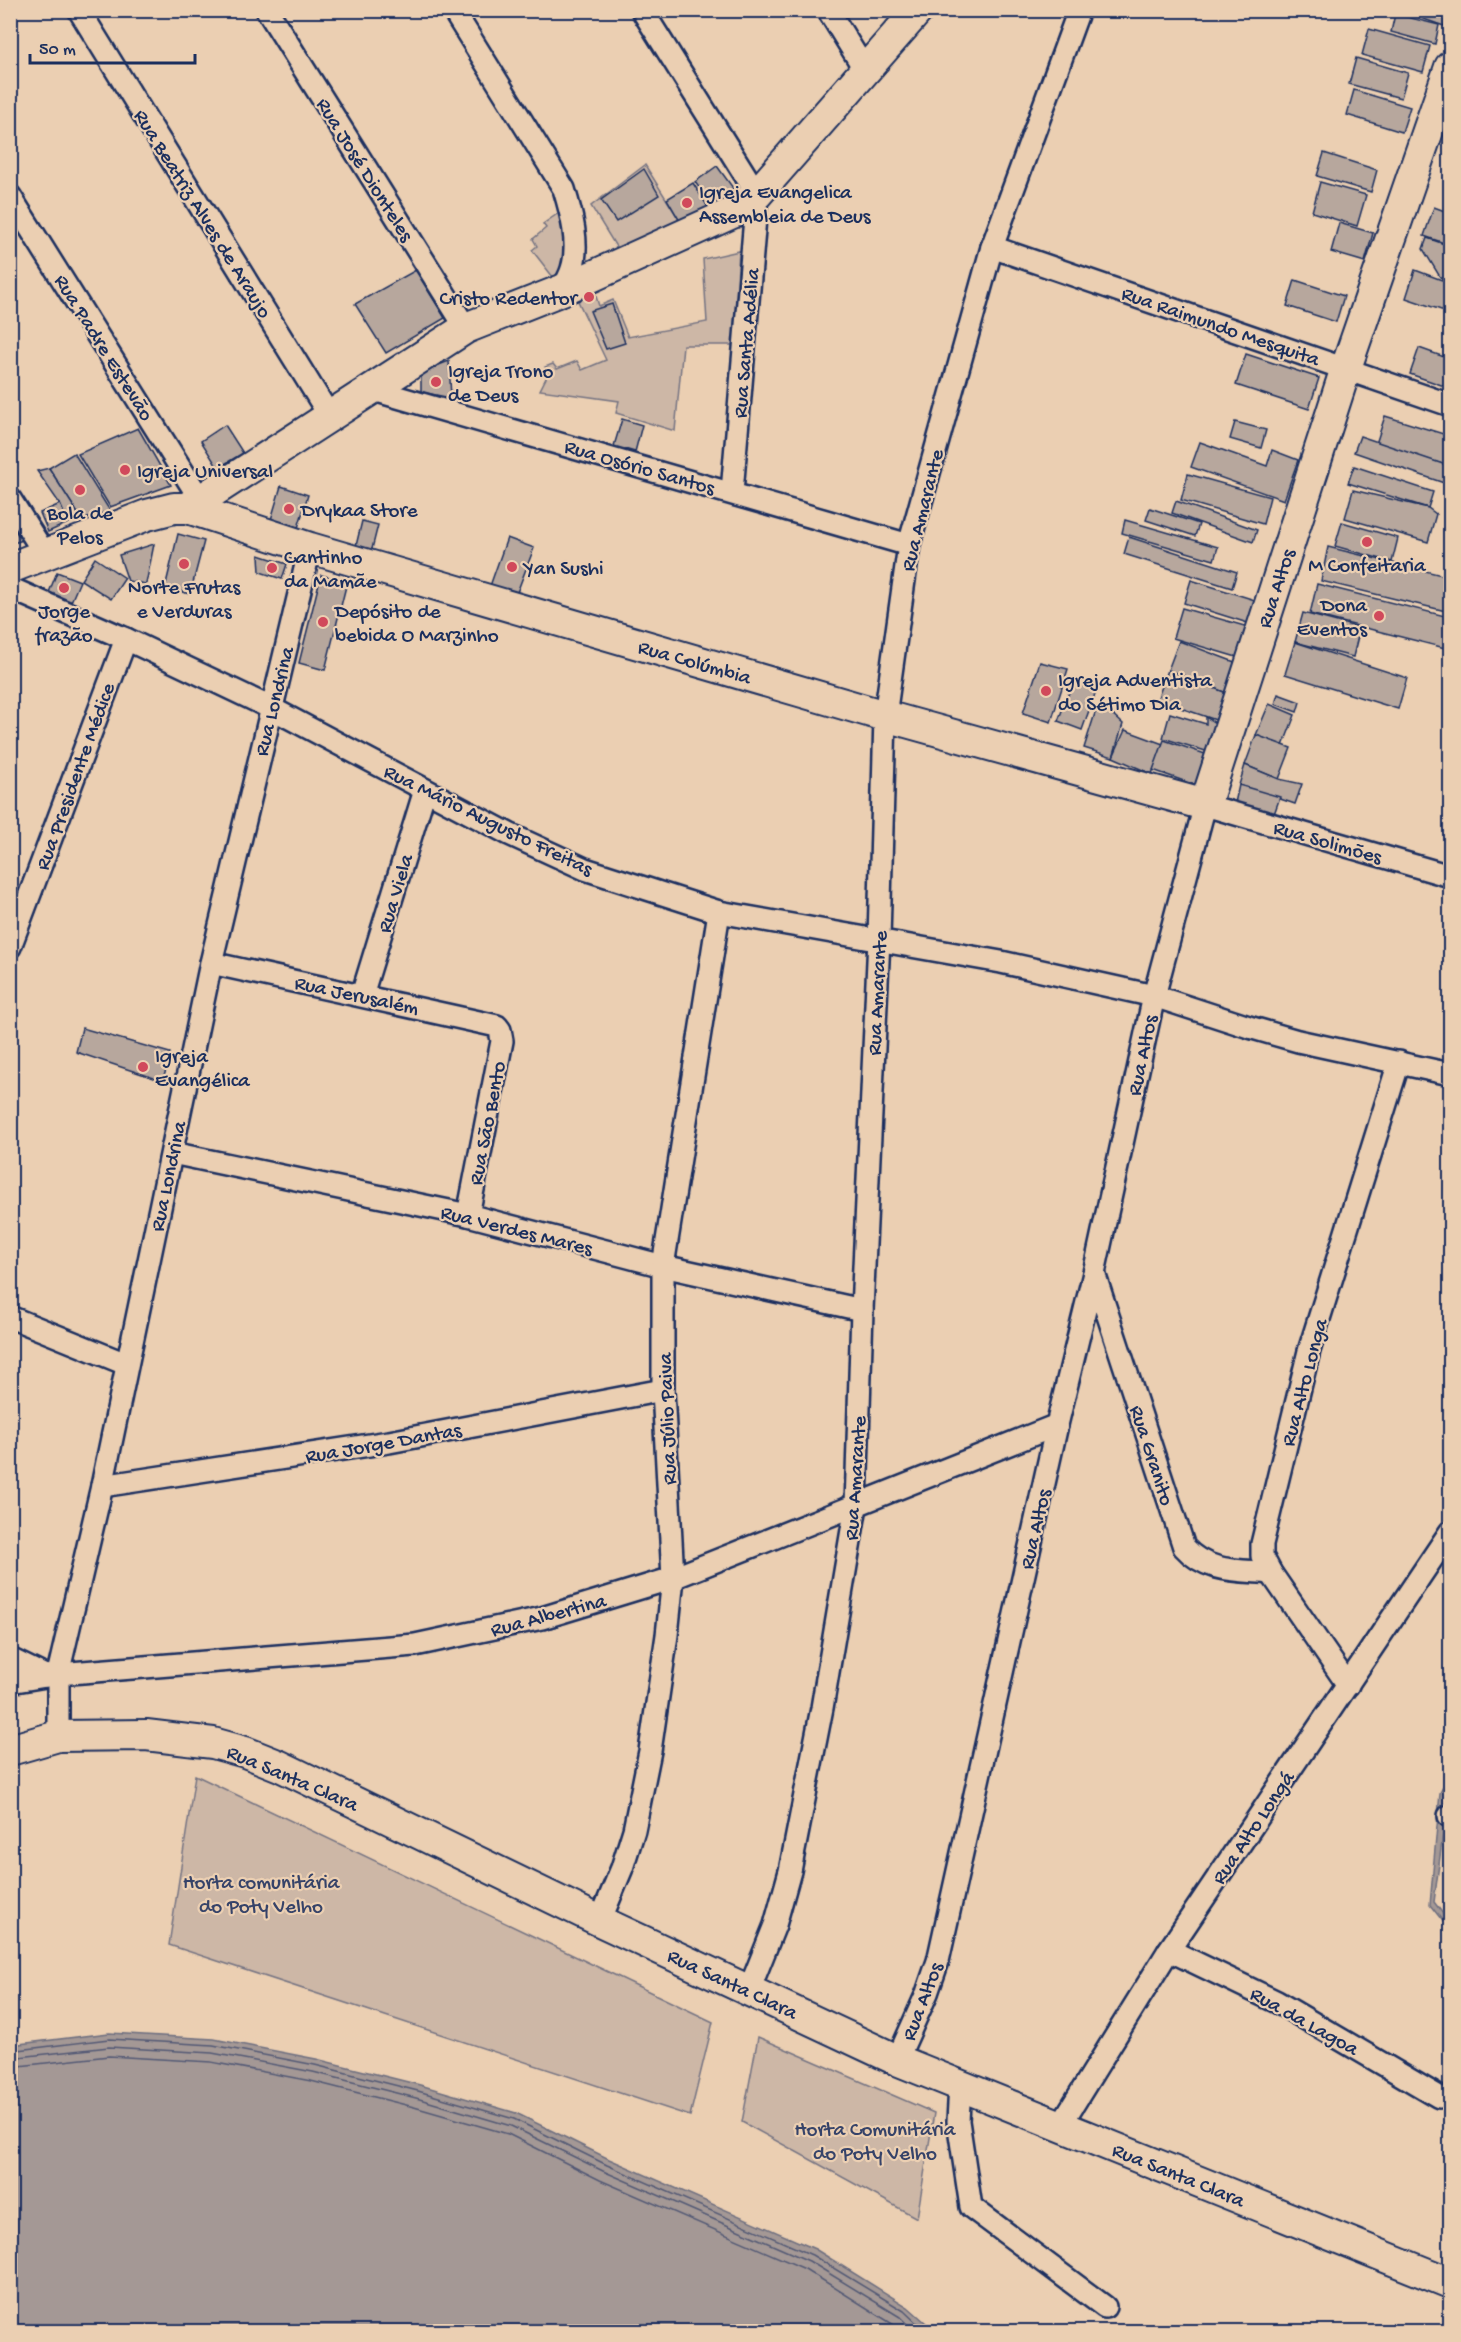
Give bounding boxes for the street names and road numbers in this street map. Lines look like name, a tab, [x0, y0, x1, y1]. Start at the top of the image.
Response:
street label: Rua José Dionteles	[309, 94, 418, 248]
street label: Rua Beatriz Alves de Araujo	[126, 106, 276, 324]
street label: Rua Santa Adélia	[729, 266, 768, 419]
street label: Rua Padre Estevão	[47, 271, 157, 427]
street label: Rua Raimundo Mesquita	[1117, 283, 1324, 374]
street label: Rua Osório Santos	[561, 436, 718, 503]
street label: Rua Amarante	[897, 446, 952, 574]
street label: Rua Altos	[1254, 545, 1303, 632]
street label: Rua Colúmbia	[635, 636, 755, 693]
street label: Rua Londrina	[251, 643, 302, 759]
street label: Rua Presidente Médice	[32, 679, 123, 874]
street label: Rua Mário Augusto Freitas	[379, 761, 597, 884]
street label: Rua Solimões	[1270, 817, 1385, 872]
street label: Rua Viela	[374, 850, 422, 936]
street label: Rua Amarante	[864, 929, 895, 1056]
street label: Rua Jerusalém	[292, 972, 421, 1023]
street label: Rua Altos	[1124, 1012, 1165, 1098]
street label: Rua São Bento	[465, 1059, 514, 1188]
street label: Rua Londrina	[147, 1118, 195, 1234]
street label: Rua Verdes Mares	[438, 1201, 596, 1264]
street label: Rua Alto Longa	[1277, 1315, 1336, 1449]
street label: Rua Júlio Paiva	[655, 1351, 684, 1485]
street label: Rua Granito	[1122, 1403, 1178, 1509]
street label: Rua Amarante	[841, 1414, 874, 1541]
street label: Rua Jorge Dantas	[304, 1419, 465, 1471]
street label: Rua Altos	[1016, 1486, 1059, 1572]
street label: Rua Albertina	[488, 1590, 611, 1645]
street label: Rua Santa Clara	[222, 1741, 363, 1820]
street label: Rua Alto Longá	[1208, 1767, 1303, 1890]
street label: Rua Santa Clara	[662, 1945, 802, 2028]
street label: Rua Altos	[898, 1958, 951, 2045]
street label: Rua da Lagoa	[1245, 1983, 1363, 2064]
street label: Rua Santa Clara	[1108, 2139, 1249, 2216]

